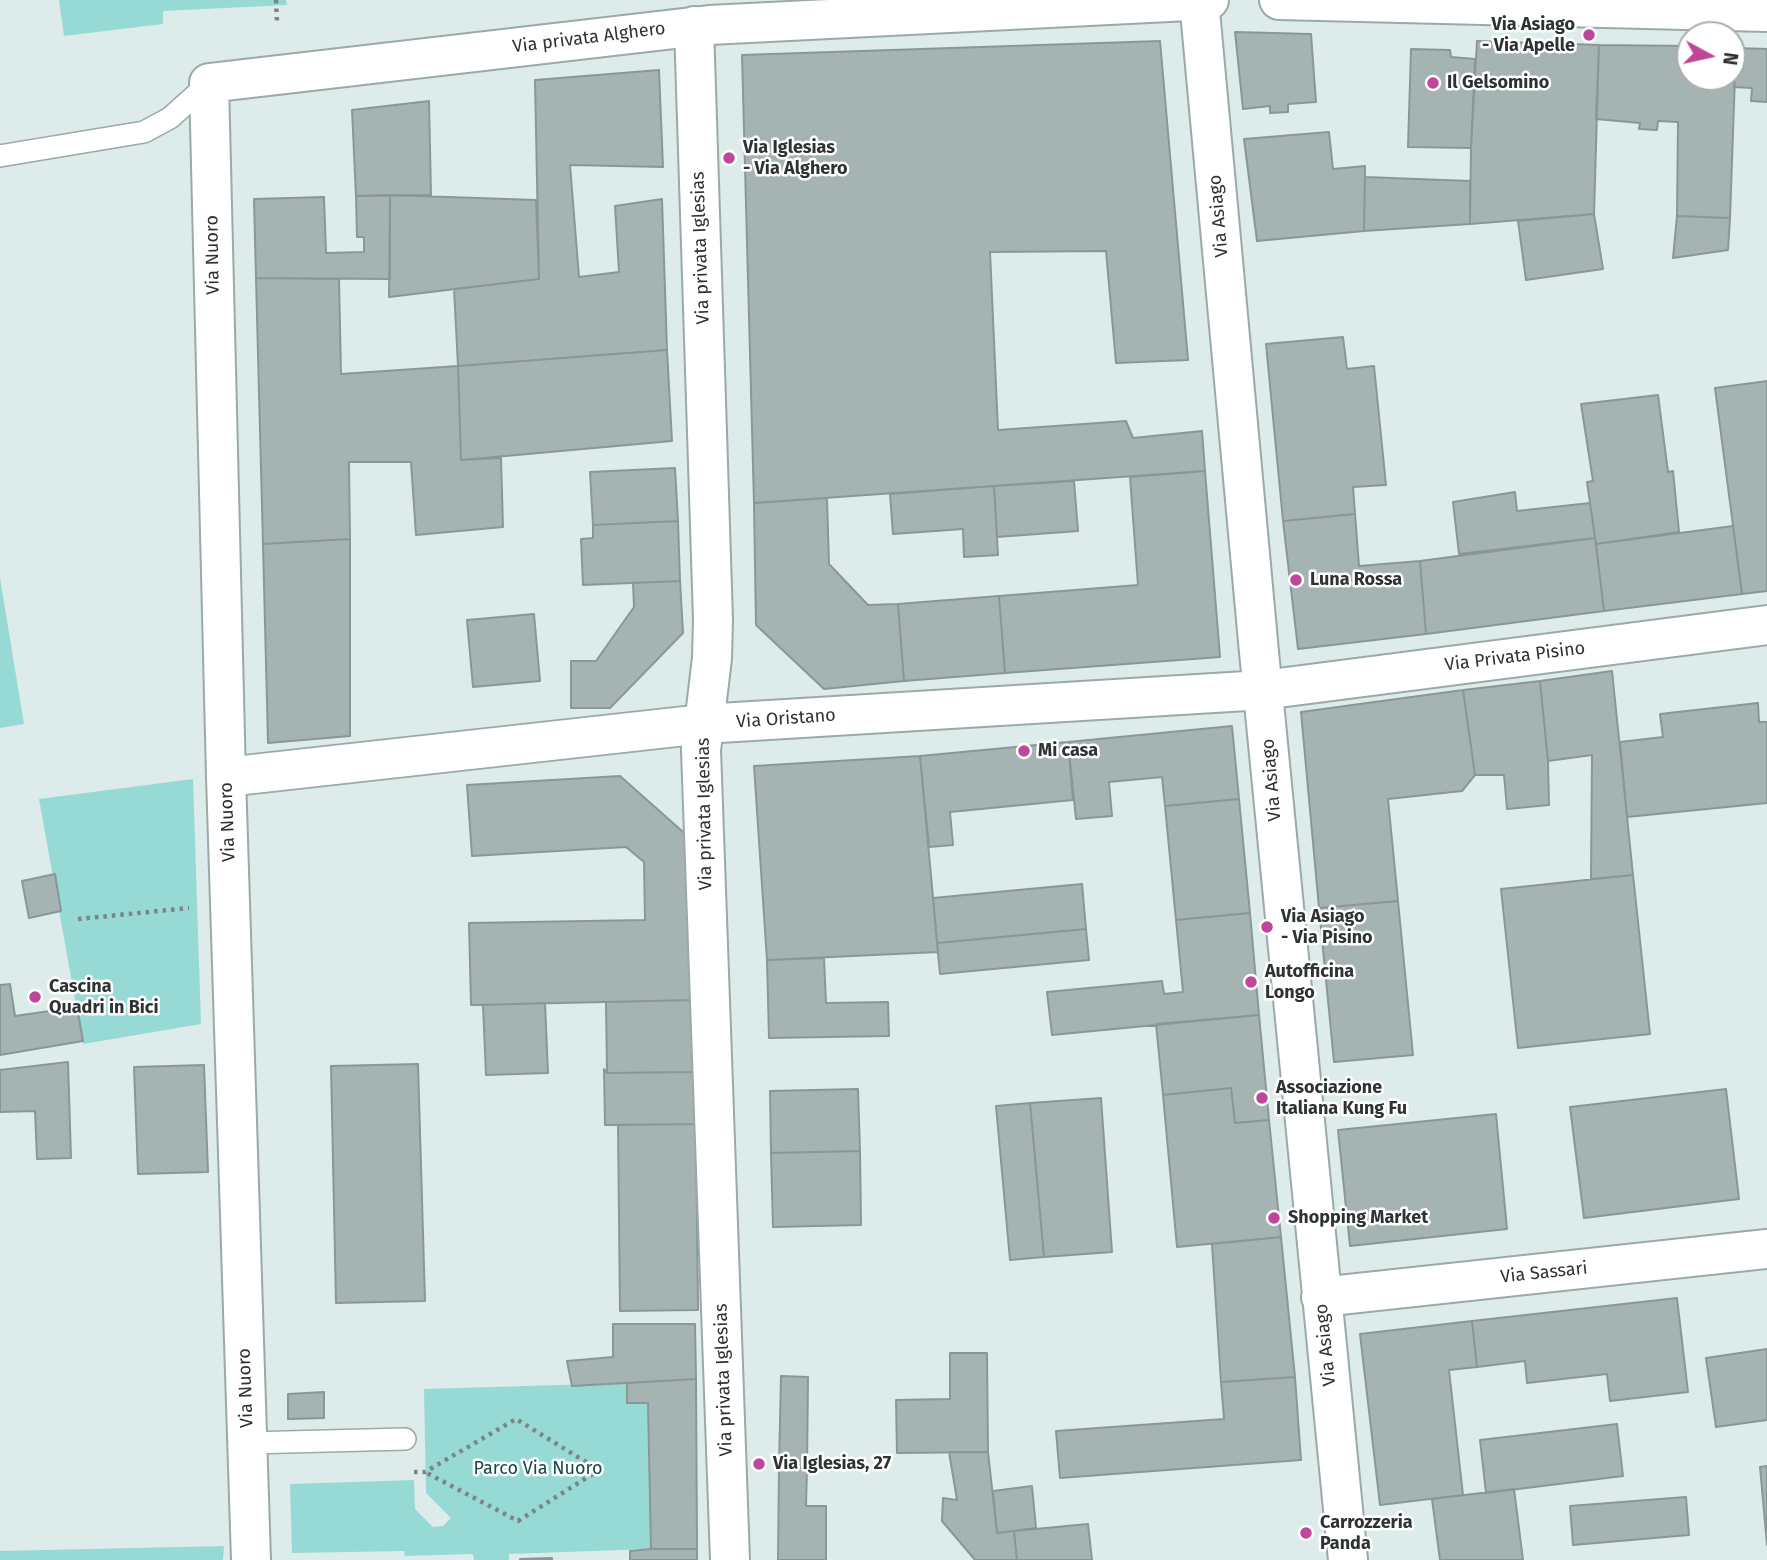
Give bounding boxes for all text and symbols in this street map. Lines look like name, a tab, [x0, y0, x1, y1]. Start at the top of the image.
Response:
place label: Via Asiago - Via Apelle	[1482, 14, 1575, 56]
street label: Via privata Alghero	[511, 18, 667, 58]
north arrow	[1676, 21, 1746, 91]
marker: Via Asiago - Via Apelle	[1581, 27, 1597, 43]
text: N	[1718, 51, 1743, 67]
place label: Il Gelsomino	[1447, 72, 1549, 94]
marker: Il Gelsomino	[1425, 75, 1441, 91]
place label: Via Iglesias - Via Alghero	[743, 137, 847, 180]
marker: Via Iglesias - Via Alghero	[721, 150, 737, 166]
street label: Via privata Iglesias	[688, 171, 714, 325]
street label: Via Asiago	[1205, 174, 1233, 258]
street label: Via Nuoro	[202, 215, 224, 295]
place label: Luna Rossa	[1310, 569, 1402, 591]
marker: Luna Rossa	[1288, 572, 1304, 588]
street label: Via Privata Pisino	[1444, 638, 1586, 676]
street label: Via Oristano	[735, 705, 837, 733]
street label: Via privata Iglesias	[693, 737, 717, 891]
street label: Via Asiago	[1258, 738, 1286, 822]
place label: Mi casa	[1038, 740, 1098, 762]
marker: Mi casa	[1016, 743, 1032, 759]
street label: Via Nuoro	[216, 782, 240, 862]
place label: Via Asiago - Via Pisino	[1281, 906, 1373, 948]
marker: Via Asiago - Via Pisino	[1259, 919, 1275, 935]
place label: Autofficina Longo	[1265, 961, 1354, 1004]
marker: Autofficina Longo	[1243, 974, 1259, 990]
place label: Cascina Quadri in Bici	[49, 976, 159, 1018]
marker: Cascina Quadri in Bici	[27, 989, 43, 1005]
place label: Associazione Italiana Kung Fu	[1276, 1077, 1407, 1120]
marker: Associazione Italiana Kung Fu	[1254, 1090, 1270, 1106]
place label: Shopping Market	[1288, 1207, 1428, 1229]
marker: Shopping Market	[1266, 1210, 1282, 1226]
street label: Via Sassari	[1499, 1258, 1589, 1288]
street label: Via privata Iglesias	[711, 1303, 737, 1457]
street label: Via Asiago	[1311, 1303, 1341, 1387]
street label: Via Nuoro	[234, 1348, 258, 1428]
place label: Via Iglesias, 27	[773, 1453, 891, 1475]
marker: Via Iglesias, 27	[751, 1456, 767, 1472]
park label: Parco Via Nuoro	[473, 1458, 603, 1480]
place label: Carrozzeria Panda	[1320, 1512, 1413, 1554]
marker: Carrozzeria Panda	[1298, 1525, 1314, 1541]

